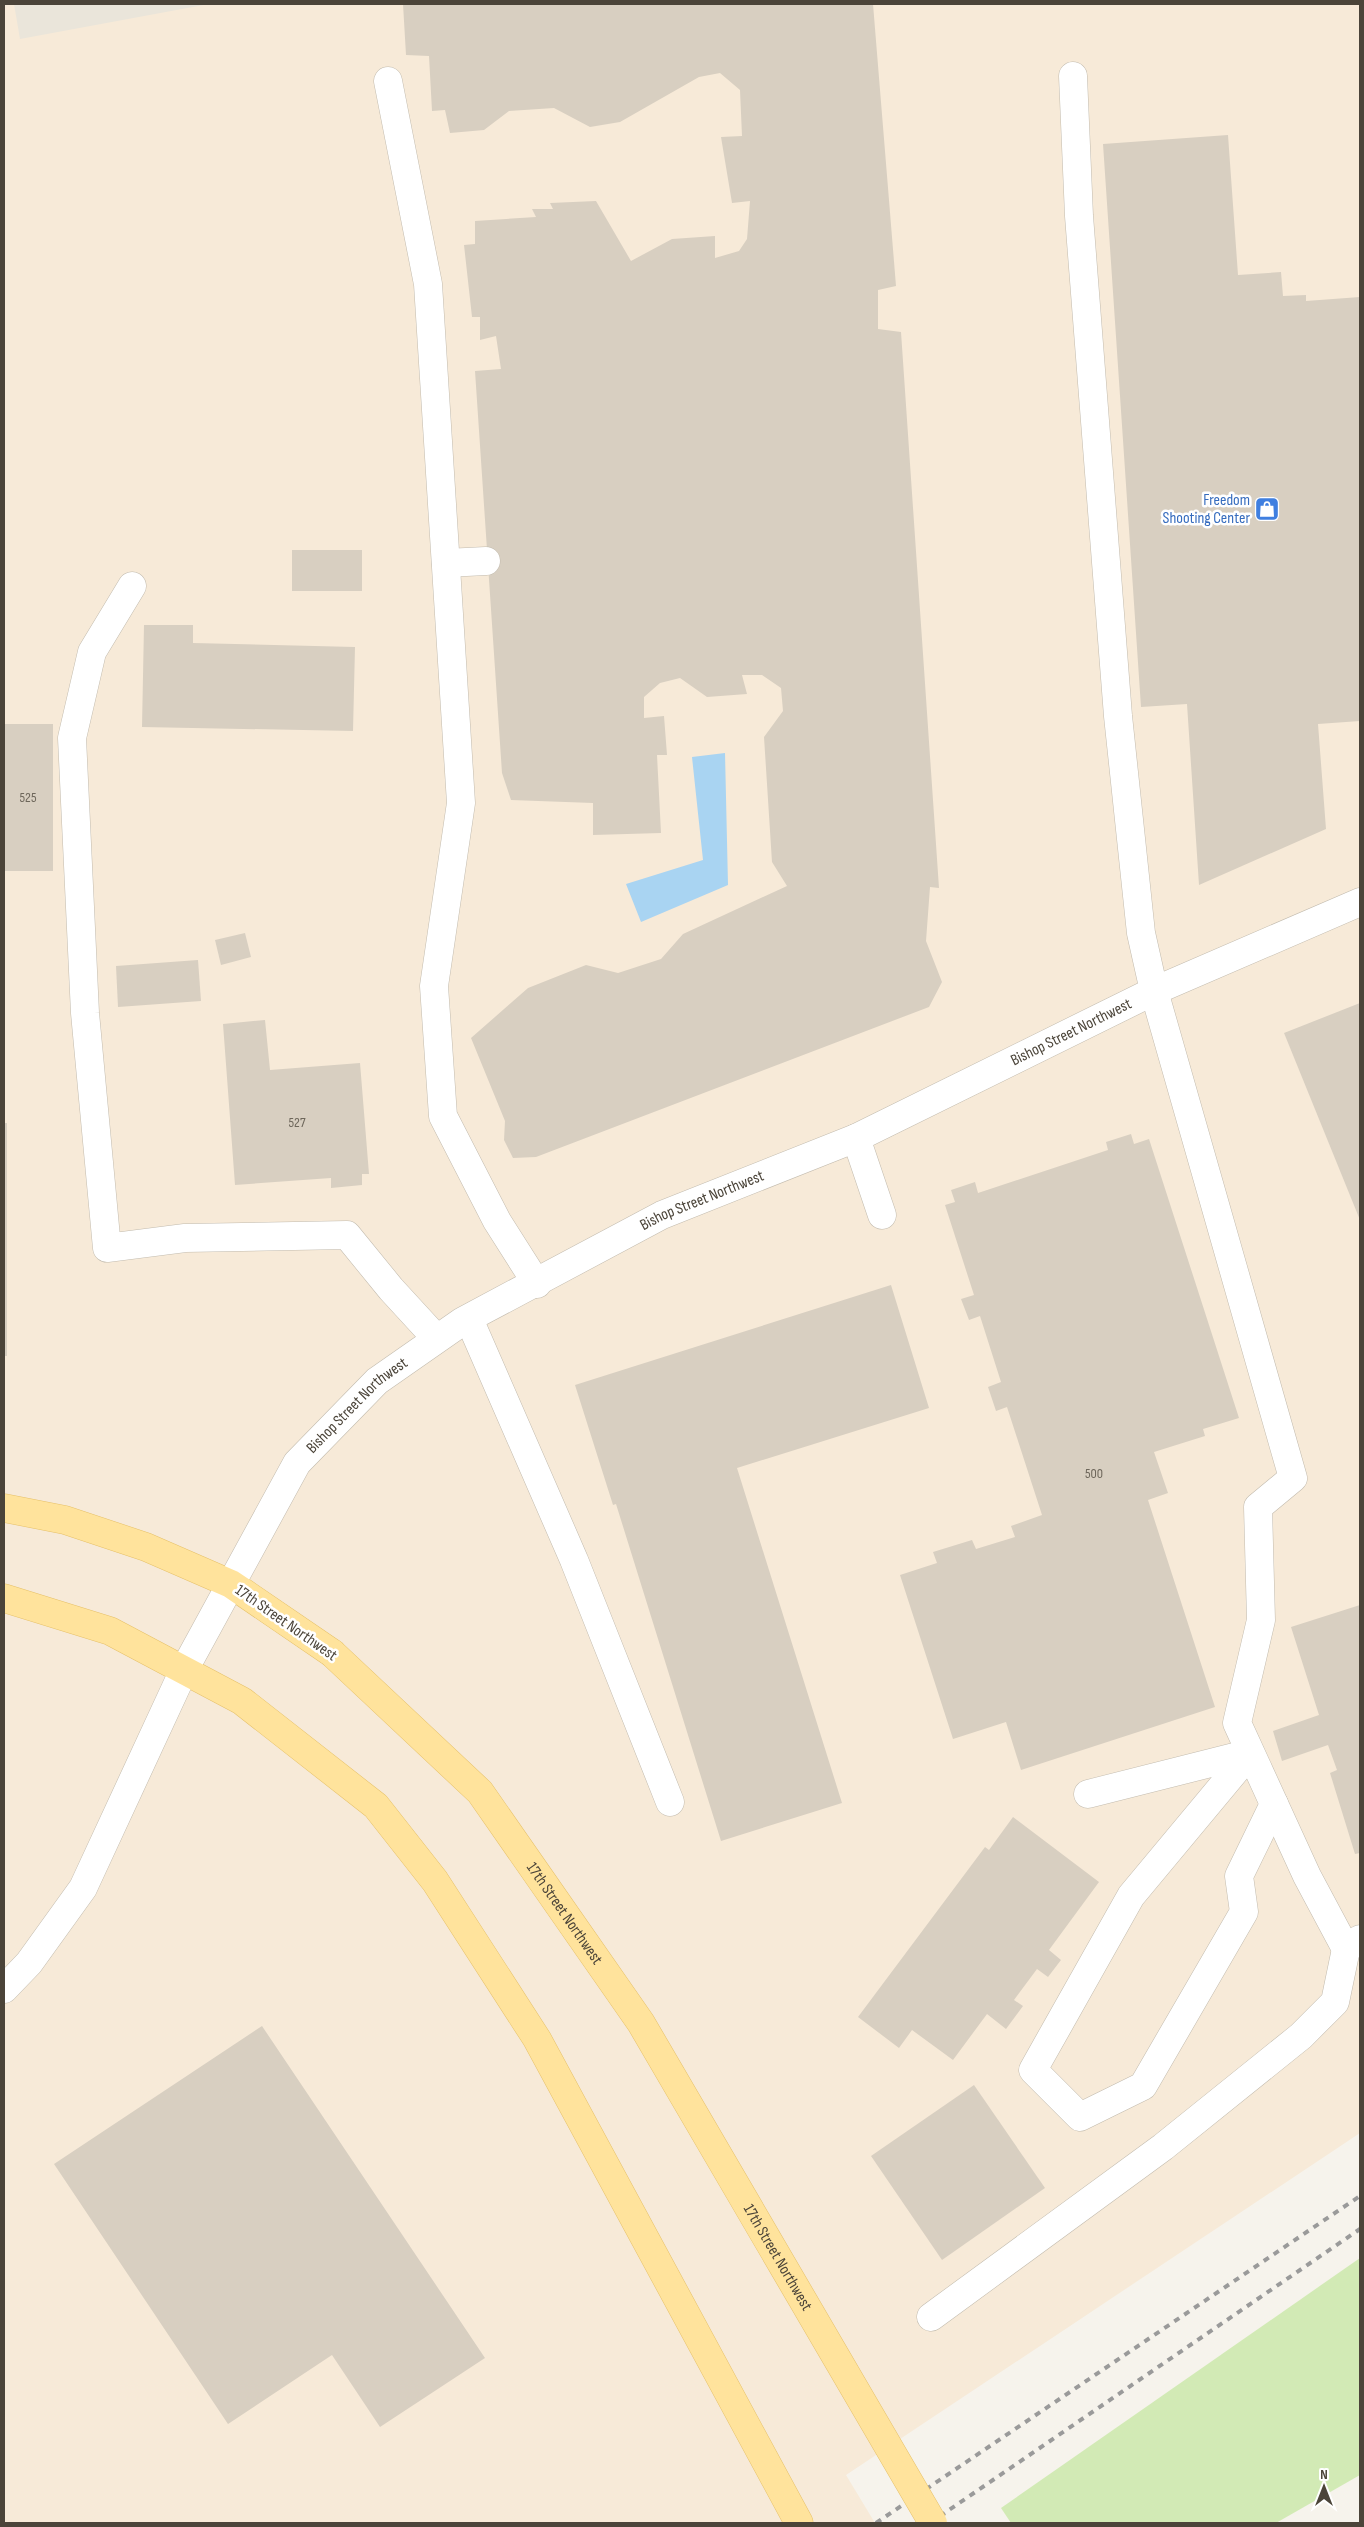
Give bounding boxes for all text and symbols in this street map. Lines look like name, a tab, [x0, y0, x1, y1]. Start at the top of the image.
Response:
place label: Freedom Shooting Center	[1163, 491, 1250, 528]
shop icon: Freedom Shooting Center	[1254, 496, 1280, 522]
house number: 525	[20, 789, 37, 806]
street label: Bishop Street Northwest	[1008, 994, 1135, 1070]
house number: 527	[289, 1114, 306, 1131]
street label: Bishop Street Northwest	[637, 1166, 767, 1234]
street label: Bishop Street Northwest	[302, 1353, 411, 1457]
house number: 500	[1085, 1465, 1103, 1482]
street label: 17th Street Northwest	[231, 1581, 341, 1665]
street label: 17th Street Northwest	[522, 1859, 607, 1968]
street label: 17th Street Northwest	[739, 2201, 816, 2314]
north arrow	[1299, 2462, 1349, 2512]
text: N	[1320, 2466, 1328, 2483]

